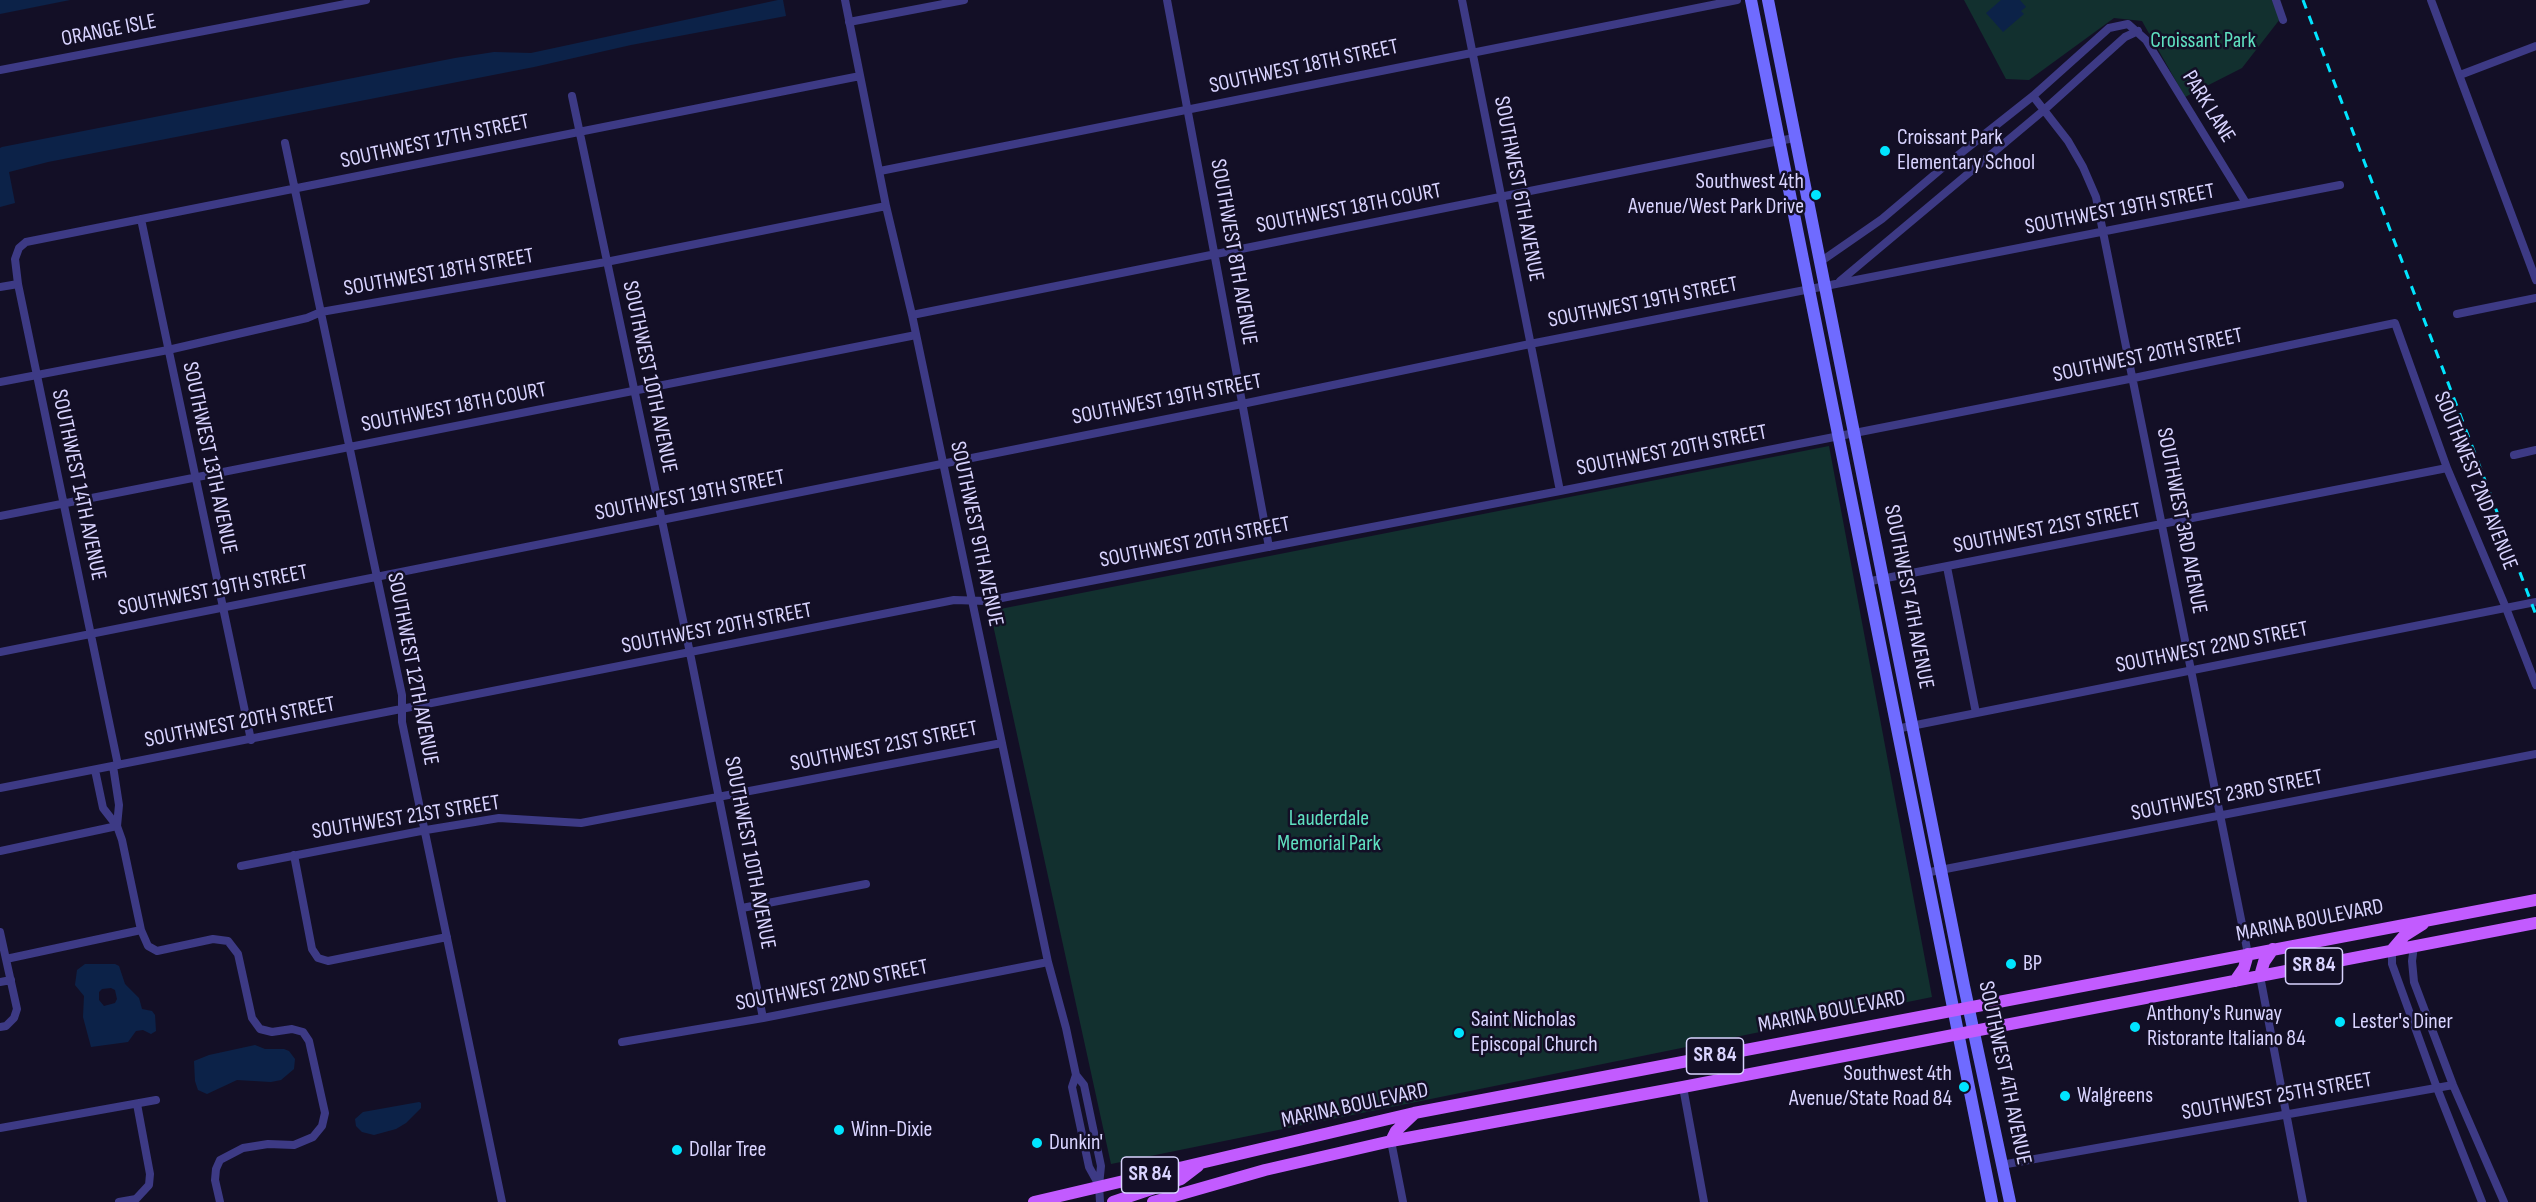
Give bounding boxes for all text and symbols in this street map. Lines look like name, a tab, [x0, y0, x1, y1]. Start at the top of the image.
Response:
street label: ORANGE ISLE	[59, 9, 159, 53]
park label: Croissant Park	[2150, 28, 2256, 54]
street label: SOUTHWEST 18TH STREET	[1207, 34, 1401, 100]
street label: PARK LANE	[2176, 66, 2240, 148]
street label: SOUTHWEST 6TH AVENUE	[1487, 94, 1549, 284]
street label: SOUTHWEST 17TH STREET	[338, 109, 532, 175]
place label: Croissant Park Elementary School	[1897, 125, 2035, 176]
marker: Croissant Park Elementary School	[1878, 144, 1892, 158]
street label: SOUTHWEST 8TH AVENUE	[1204, 157, 1262, 347]
place label: Southwest 4th Avenue/West Park Drive	[1628, 169, 1804, 220]
street label: SOUTHWEST 18TH COURT	[1254, 178, 1444, 240]
street label: SOUTHWEST 19TH STREET	[2023, 179, 2217, 241]
marker: Southwest 4th Avenue/West Park Drive	[1809, 188, 1823, 202]
street label: SOUTHWEST 18TH STREET	[342, 243, 536, 303]
street label: SOUTHWEST 19TH STREET	[1546, 272, 1740, 334]
street label: SOUTHWEST 10TH AVENUE	[616, 279, 682, 475]
street label: SOUTHWEST 20TH STREET	[2051, 323, 2245, 389]
street label: SOUTHWEST 13TH AVENUE	[176, 360, 242, 556]
street label: SOUTHWEST 19TH STREET	[1070, 369, 1264, 431]
street label: SOUTHWEST 18TH COURT	[359, 377, 549, 439]
street label: SOUTHWEST 14TH AVENUE	[45, 387, 111, 583]
street label: SOUTHWEST 2ND AVENUE	[2427, 388, 2523, 574]
street label: SOUTHWEST 20TH STREET	[1574, 420, 1770, 482]
street label: SOUTHWEST 3RD AVENUE	[2150, 426, 2212, 616]
street label: SOUTHWEST 9TH AVENUE	[943, 439, 1009, 629]
street label: SOUTHWEST 19TH STREET	[593, 465, 787, 527]
street label: SOUTHWEST 21ST STREET	[1951, 498, 2143, 560]
street label: SOUTHWEST 4TH AVENUE	[1877, 503, 1939, 691]
street label: SOUTHWEST 20TH STREET	[1097, 512, 1293, 574]
street label: SOUTHWEST 19TH STREET	[116, 560, 310, 622]
street label: SOUTHWEST 12TH AVENUE	[380, 570, 444, 768]
street label: SOUTHWEST 20TH STREET	[619, 598, 815, 660]
street label: SOUTHWEST 22ND STREET	[2114, 616, 2310, 680]
street label: SOUTHWEST 20TH STREET	[142, 692, 338, 754]
street label: SOUTHWEST 21ST STREET	[788, 716, 980, 778]
street label: SOUTHWEST 10TH AVENUE	[717, 754, 781, 952]
street label: SOUTHWEST 23RD STREET	[2129, 764, 2325, 828]
street label: SOUTHWEST 21ST STREET	[310, 790, 502, 846]
park label: Lauderdale Memorial Park	[1277, 806, 1381, 858]
street label: MARINA BOULEVARD	[2234, 894, 2386, 948]
road number: SR 84	[2286, 948, 2342, 984]
place label: BP	[2023, 951, 2042, 977]
street label: SOUTHWEST 22ND STREET	[734, 954, 930, 1018]
marker: BP	[2004, 957, 2018, 971]
street label: SOUTHWEST 4TH AVENUE	[1972, 979, 2036, 1167]
street label: MARINA BOULEVARD	[1756, 985, 1908, 1039]
place label: Anthony's Runway Ristorante Italiano 84	[2147, 1001, 2306, 1052]
place label: Saint Nicholas Episcopal Church	[1471, 1007, 1598, 1058]
place label: Lester's Diner	[2352, 1009, 2453, 1035]
marker: Lester's Diner	[2333, 1015, 2347, 1029]
marker: Anthony's Runway Ristorante Italiano 84	[2128, 1020, 2142, 1034]
marker: Saint Nicholas Episcopal Church	[1452, 1026, 1466, 1040]
road number: SR 84	[1686, 1038, 1744, 1074]
place label: Southwest 4th Avenue/State Road 84	[1789, 1061, 1952, 1112]
street label: SOUTHWEST 25TH STREET	[2180, 1067, 2374, 1127]
street label: MARINA BOULEVARD	[1279, 1078, 1431, 1134]
marker: Southwest 4th Avenue/State Road 84	[1957, 1080, 1971, 1094]
place label: Walgreens	[2077, 1083, 2153, 1109]
marker: Walgreens	[2058, 1089, 2072, 1103]
place label: Winn-Dixie	[851, 1117, 932, 1143]
marker: Winn-Dixie	[832, 1123, 846, 1137]
place label: Dunkin'	[1049, 1130, 1103, 1156]
marker: Dunkin'	[1030, 1136, 1044, 1150]
place label: Dollar Tree	[689, 1137, 766, 1163]
marker: Dollar Tree	[670, 1143, 684, 1157]
road number: SR 84	[1122, 1157, 1178, 1193]

